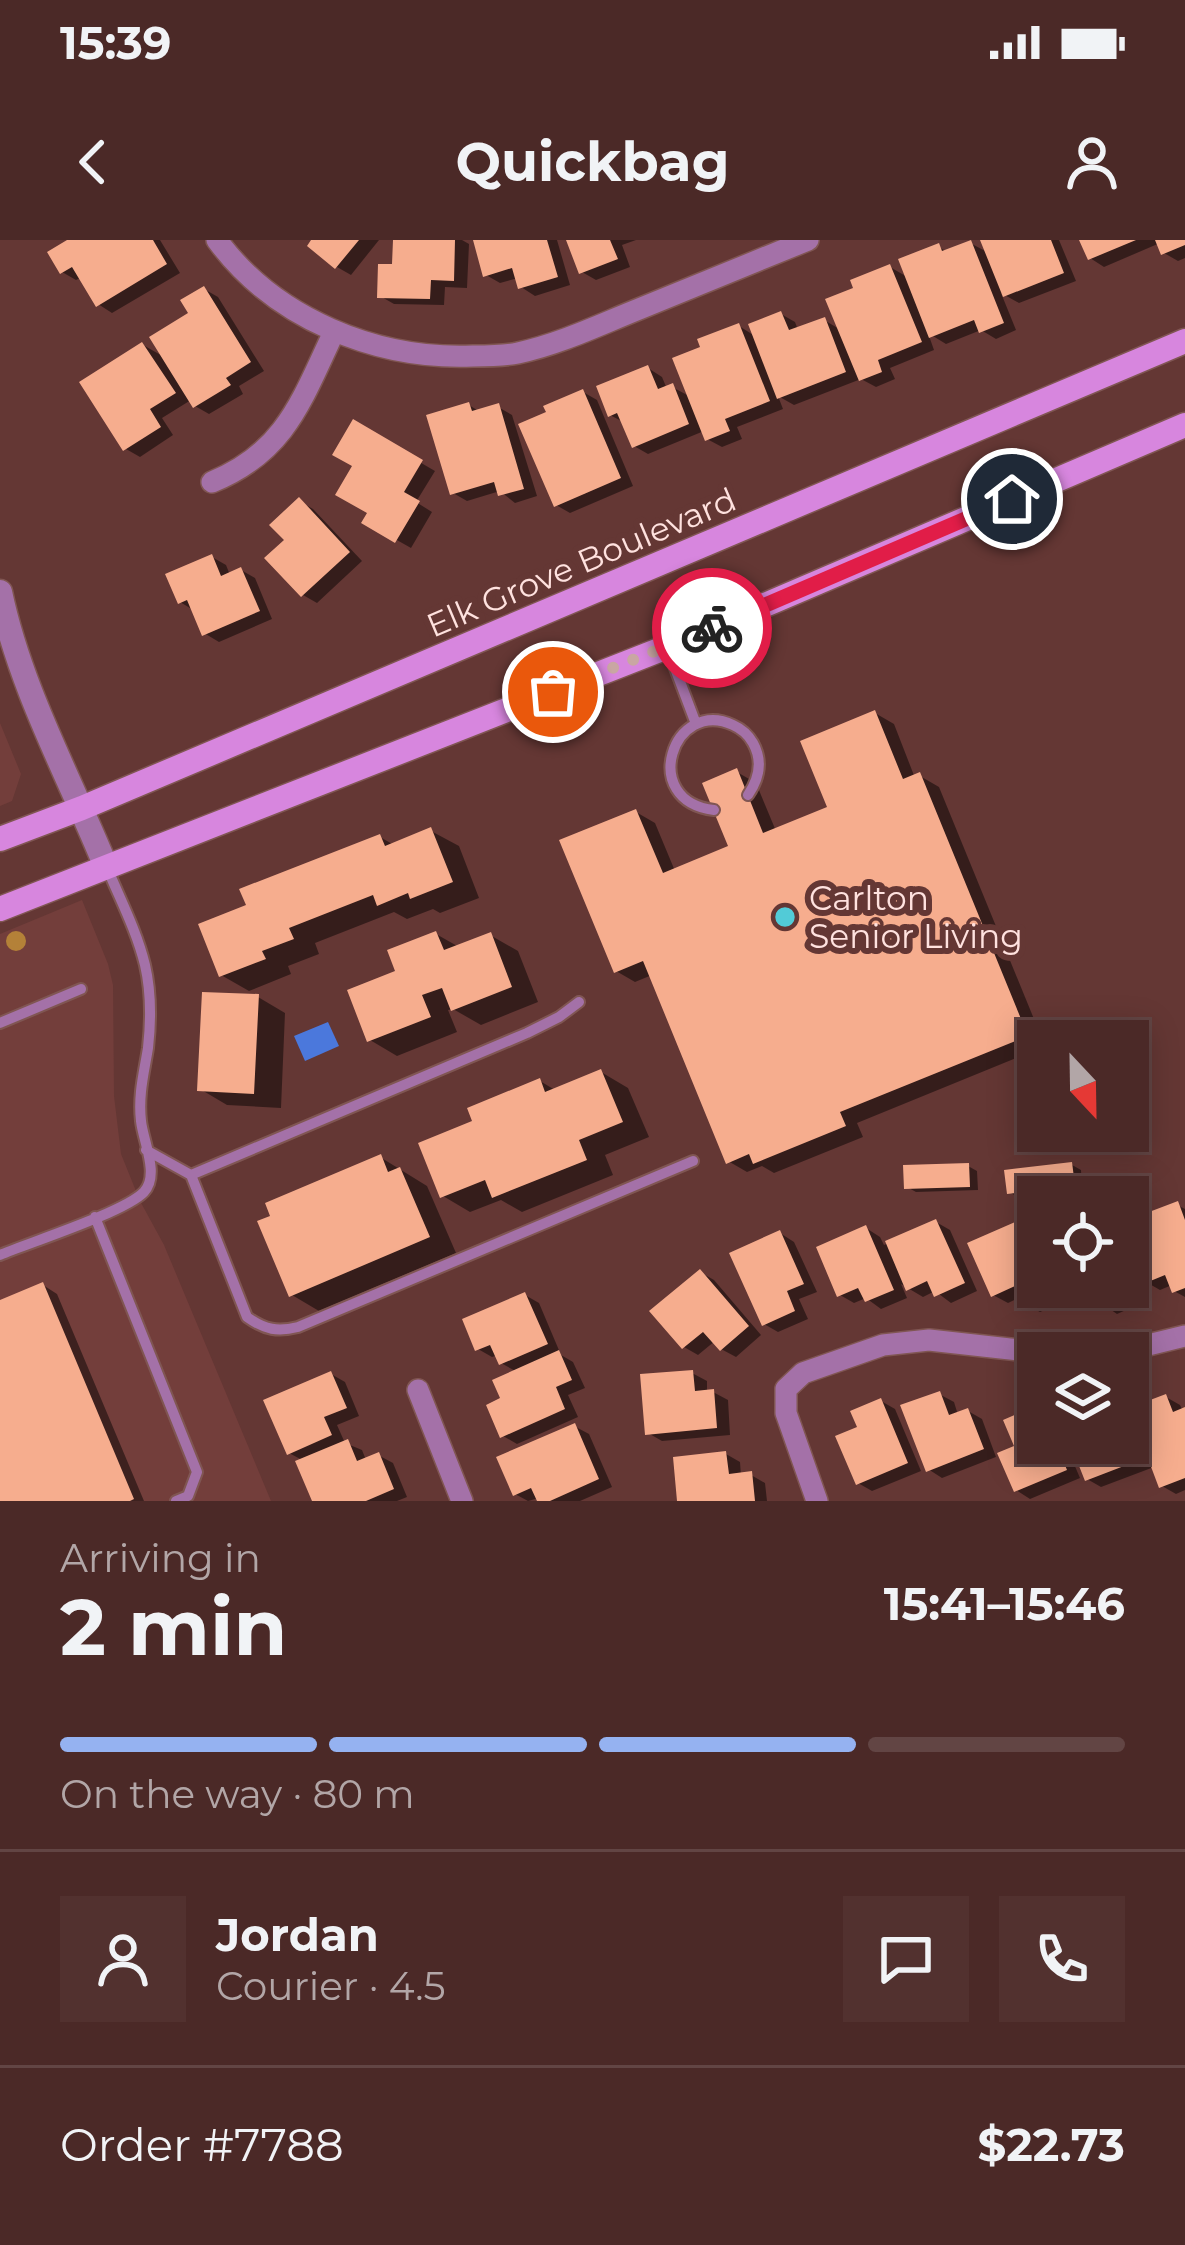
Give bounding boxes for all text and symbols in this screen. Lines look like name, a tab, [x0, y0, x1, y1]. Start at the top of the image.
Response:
text: 15:39	[60, 15, 172, 70]
icon: back	[60, 129, 126, 195]
text: Quickbag	[455, 129, 730, 195]
icon: person	[1059, 129, 1125, 195]
pin	[961, 448, 1063, 550]
icon: home	[979, 466, 1045, 532]
street label: Elk Grove Boulevard	[420, 479, 742, 645]
courier	[652, 568, 772, 688]
icon: bike	[679, 595, 745, 661]
pin	[502, 641, 604, 743]
icon: bag	[520, 659, 586, 725]
place label: Carlton Senior Living	[809, 878, 1023, 956]
marker: Carlton Senior Living	[772, 904, 798, 930]
north arrow	[1017, 1020, 1149, 1152]
map controls	[1017, 1020, 1149, 1464]
button: locate	[1017, 1176, 1149, 1308]
button: layers	[1017, 1332, 1149, 1464]
text: Arriving in	[60, 1534, 261, 1582]
text: 15:41–15:46	[884, 1576, 1125, 1631]
text: 2 min	[60, 1579, 287, 1675]
text: On the way · 80 m	[60, 1770, 415, 1818]
button: person	[60, 1896, 186, 2022]
button: chat	[843, 1896, 969, 2022]
button: phone	[999, 1896, 1125, 2022]
text: Jordan	[216, 1907, 379, 1962]
text: Courier · 4.5	[216, 1962, 446, 2010]
text: Order #7788	[60, 2117, 344, 2172]
text: $22.73	[977, 2117, 1125, 2172]

